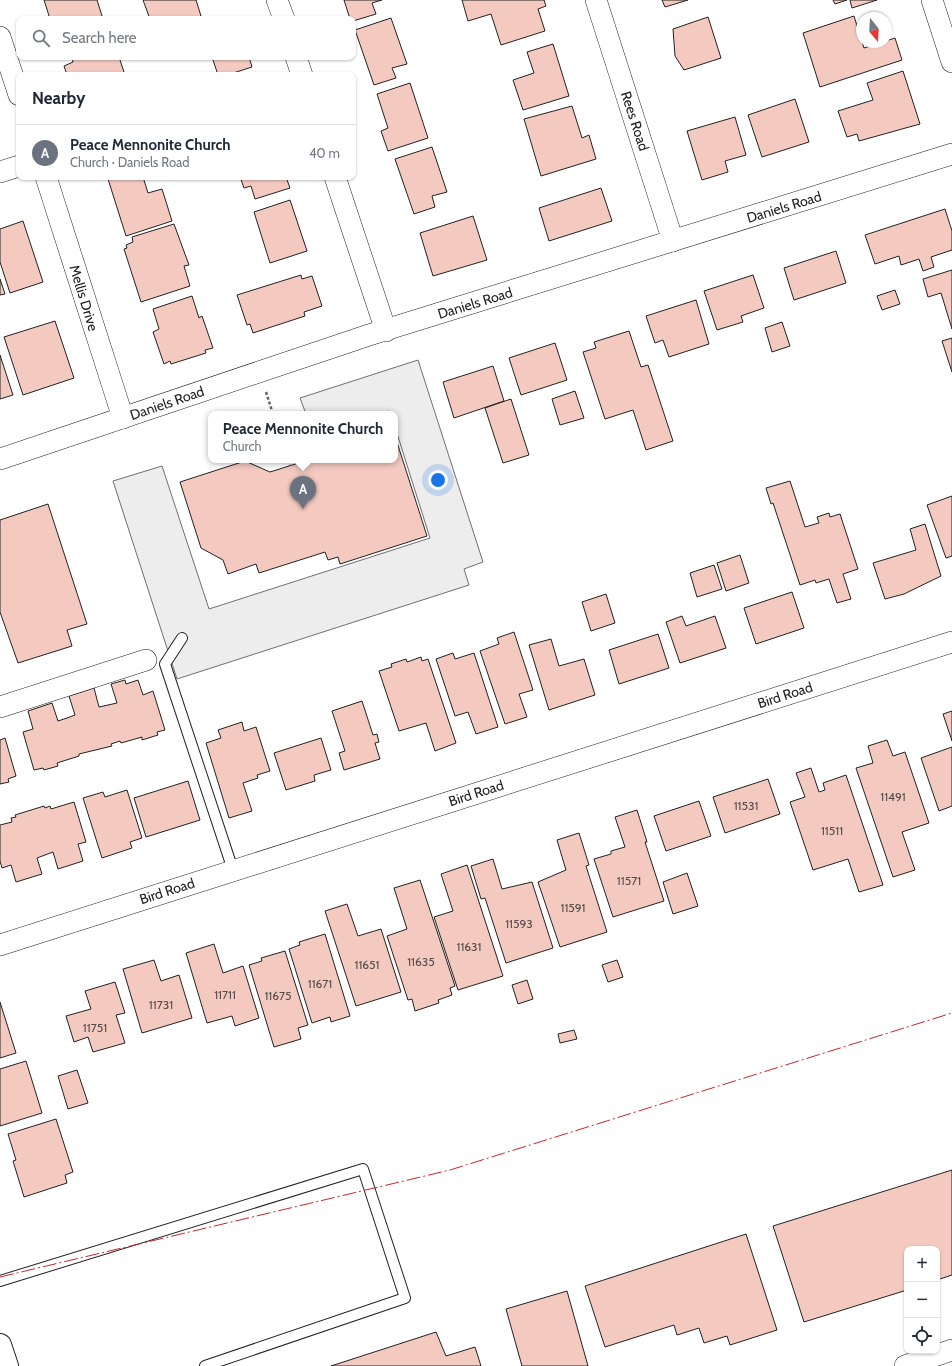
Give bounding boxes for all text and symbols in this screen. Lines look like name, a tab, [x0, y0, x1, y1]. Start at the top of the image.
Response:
north arrow	[856, 12, 892, 48]
search box	[16, 16, 356, 60]
icon: search	[30, 27, 52, 49]
text: Search here	[62, 29, 137, 47]
text: Nearby	[32, 88, 85, 108]
street label: Rees Road	[617, 89, 653, 153]
text: Peace Mennonite Church	[70, 136, 231, 154]
text: A	[41, 145, 49, 161]
text: 40 m	[309, 145, 340, 161]
text: Church · Daniels Road	[70, 154, 190, 170]
street label: Daniels Road	[744, 187, 824, 227]
street label: Mellis Drive	[65, 263, 103, 333]
street label: Daniels Road	[435, 283, 515, 323]
street label: Daniels Road	[127, 382, 207, 424]
popup	[208, 411, 398, 463]
text: Peace Mennonite Church	[223, 420, 383, 438]
text: Church	[223, 438, 261, 454]
your location	[428, 470, 448, 490]
pin: A	[290, 476, 316, 509]
street label: Bird Road	[755, 678, 815, 712]
street label: Bird Road	[446, 776, 506, 810]
house number: 11491	[880, 789, 906, 804]
house number: 11531	[734, 798, 758, 813]
house number: 11511	[821, 823, 843, 838]
house number: 11571	[617, 873, 641, 888]
street label: Bird Road	[137, 874, 197, 908]
house number: 11591	[560, 900, 586, 915]
house number: 11593	[505, 916, 533, 931]
house number: 11631	[456, 939, 482, 954]
house number: 11635	[407, 954, 435, 969]
house number: 11651	[354, 957, 380, 972]
house number: 11671	[308, 976, 332, 991]
house number: 11711	[214, 987, 236, 1002]
house number: 11675	[264, 988, 292, 1003]
house number: 11731	[149, 997, 173, 1012]
house number: 11751	[83, 1020, 107, 1035]
map controls	[904, 1246, 940, 1354]
button: +	[904, 1246, 940, 1282]
button: −	[904, 1282, 940, 1318]
button: locate	[904, 1318, 940, 1354]

